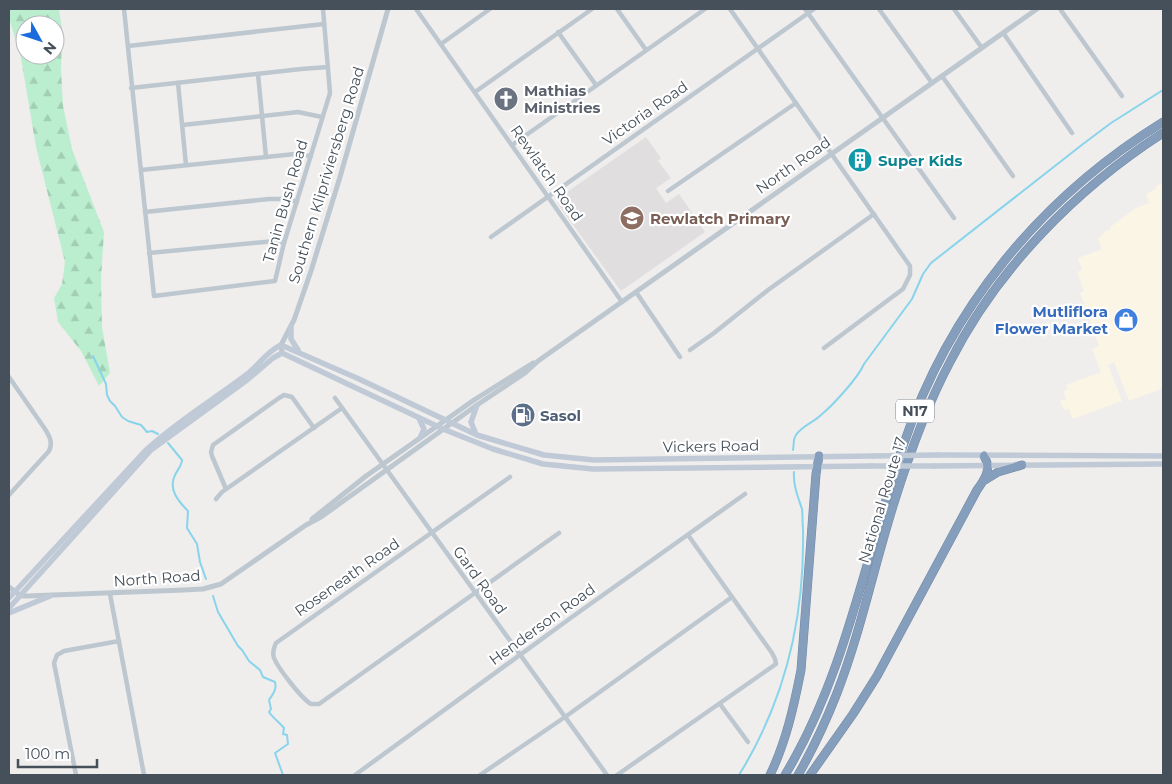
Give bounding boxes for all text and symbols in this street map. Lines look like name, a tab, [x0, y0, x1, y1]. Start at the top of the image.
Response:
north arrow	[15, 15, 65, 65]
text: N	[39, 38, 60, 58]
street label: Southern Klipriviersberg Road	[284, 64, 368, 286]
street label: Victoria Road	[599, 77, 691, 149]
place label: Mathias Ministries	[524, 81, 601, 117]
church icon: Mathias Ministries	[493, 86, 519, 112]
street label: Rewlatch Road	[507, 121, 587, 225]
street label: North Road	[752, 132, 834, 198]
street label: Tanin Bush Road	[258, 137, 312, 265]
building icon: Super Kids	[847, 147, 873, 173]
place label: Super Kids	[878, 151, 962, 170]
school or university icon: Rewlatch Primary	[619, 205, 645, 231]
place label: Rewlatch Primary	[650, 209, 791, 228]
place label: Mutliflora Flower Market	[995, 302, 1108, 338]
shop icon: Mutliflora Flower Market	[1113, 307, 1139, 333]
road number: N17	[896, 400, 934, 422]
fuel station icon: Sasol	[510, 402, 536, 428]
place label: Sasol	[540, 406, 581, 425]
street label: National Route 17	[854, 434, 910, 565]
street label: Vickers Road	[662, 436, 760, 456]
street label: Roseneath Road	[291, 534, 403, 620]
street label: Gard Road	[449, 542, 511, 618]
street label: North Road	[113, 565, 201, 591]
street label: Henderson Road	[485, 579, 599, 669]
scale bar	[18, 736, 96, 768]
text: 100 m	[25, 744, 70, 763]

